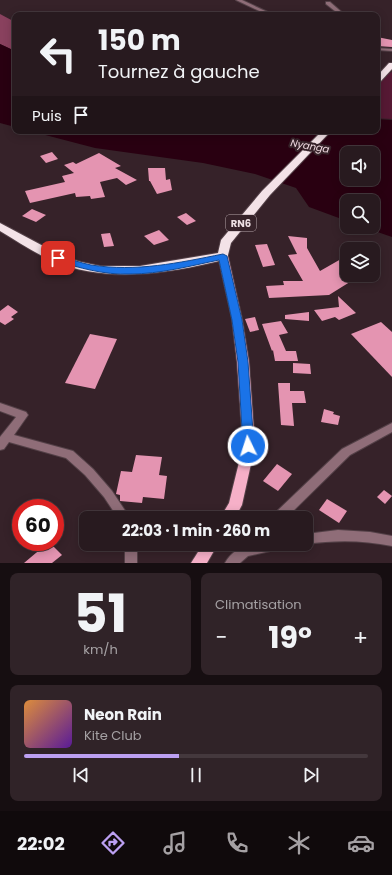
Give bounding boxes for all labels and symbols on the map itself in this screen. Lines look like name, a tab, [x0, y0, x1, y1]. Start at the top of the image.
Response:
water label: Nyanga	[289, 135, 331, 157]
road number: RN6	[226, 215, 256, 231]
pin	[41, 241, 75, 275]
position arrow	[227, 425, 269, 467]
speed limit sign: 60	[12, 499, 64, 551]

